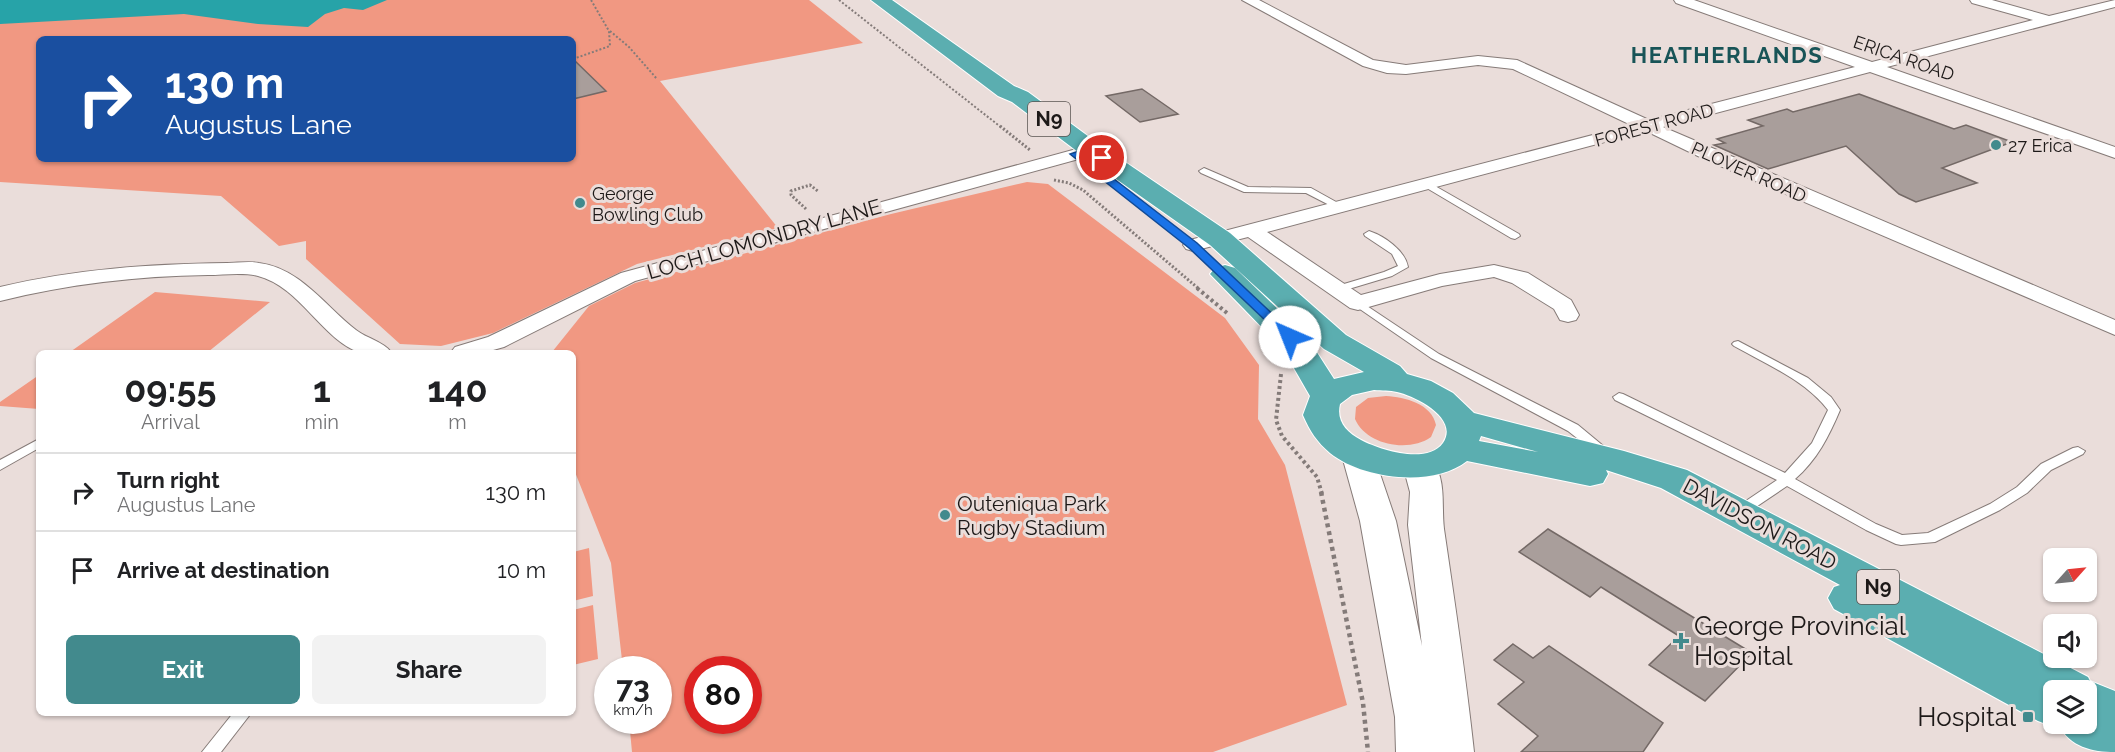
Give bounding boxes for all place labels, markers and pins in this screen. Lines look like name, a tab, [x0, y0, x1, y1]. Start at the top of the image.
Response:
pin	[1076, 132, 1127, 183]
place label: 27 Erica	[2008, 135, 2072, 156]
marker: 27 Erica	[1989, 138, 2003, 152]
place label: George Bowling Club	[592, 183, 703, 225]
marker: George Bowling Club	[573, 196, 587, 210]
place label: Outeniqua Park Rugby Stadium	[957, 491, 1106, 540]
marker: Outeniqua Park Rugby Stadium	[938, 508, 952, 522]
place label: George Provincial Hospital	[1694, 611, 1907, 671]
marker: George Provincial Hospital	[1672, 632, 1690, 650]
place label: Hospital	[1917, 702, 2017, 732]
marker: Hospital	[2021, 710, 2035, 724]

